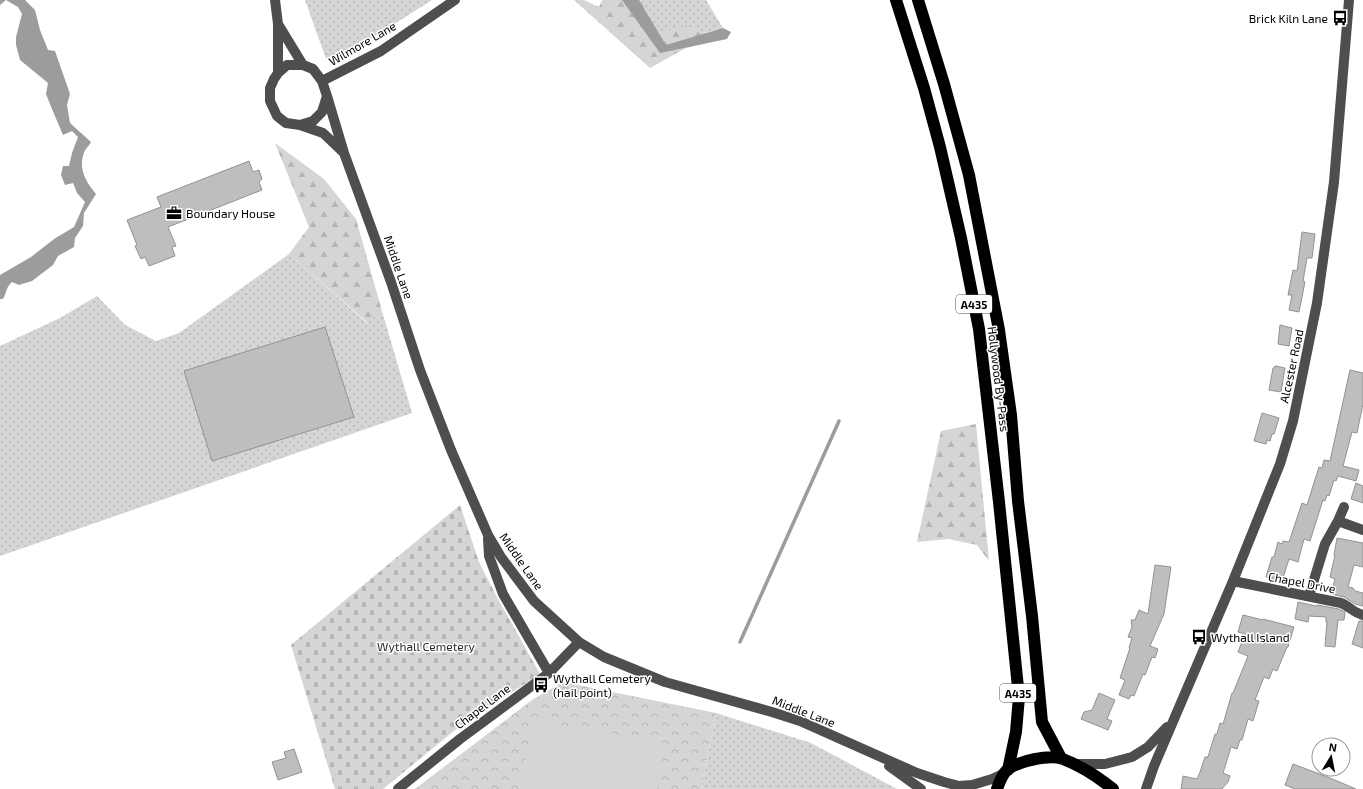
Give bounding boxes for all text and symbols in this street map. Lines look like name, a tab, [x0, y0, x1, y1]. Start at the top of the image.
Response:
bus stop icon: Brick Kiln Lane	[1331, 9, 1349, 27]
place label: Brick Kiln Lane	[1249, 11, 1328, 25]
street label: Wilmore Lane	[326, 18, 398, 68]
office icon: Boundary House	[165, 204, 183, 222]
place label: Boundary House	[186, 206, 275, 220]
street label: Middle Lane	[382, 233, 416, 301]
road number: A435	[956, 295, 992, 313]
street label: Hollywood By-Pass	[986, 326, 1012, 432]
street label: Alcester Road	[1276, 328, 1306, 404]
street label: Middle Lane	[497, 530, 547, 592]
street label: Chapel Drive	[1267, 569, 1337, 595]
bus stop icon: Wythall Island	[1190, 628, 1208, 646]
place label: Wythall Island	[1211, 630, 1290, 644]
park label: Wythall Cemetery	[377, 639, 476, 653]
place label: Wythall Cemetery (hail point)	[553, 671, 651, 699]
bus stop icon: Wythall Cemetery (hail point)	[532, 676, 550, 694]
street label: Chapel Lane	[451, 681, 513, 731]
road number: A435	[1000, 684, 1036, 702]
street label: Middle Lane	[771, 693, 837, 729]
north arrow	[1311, 737, 1351, 777]
text: N	[1328, 740, 1338, 754]

